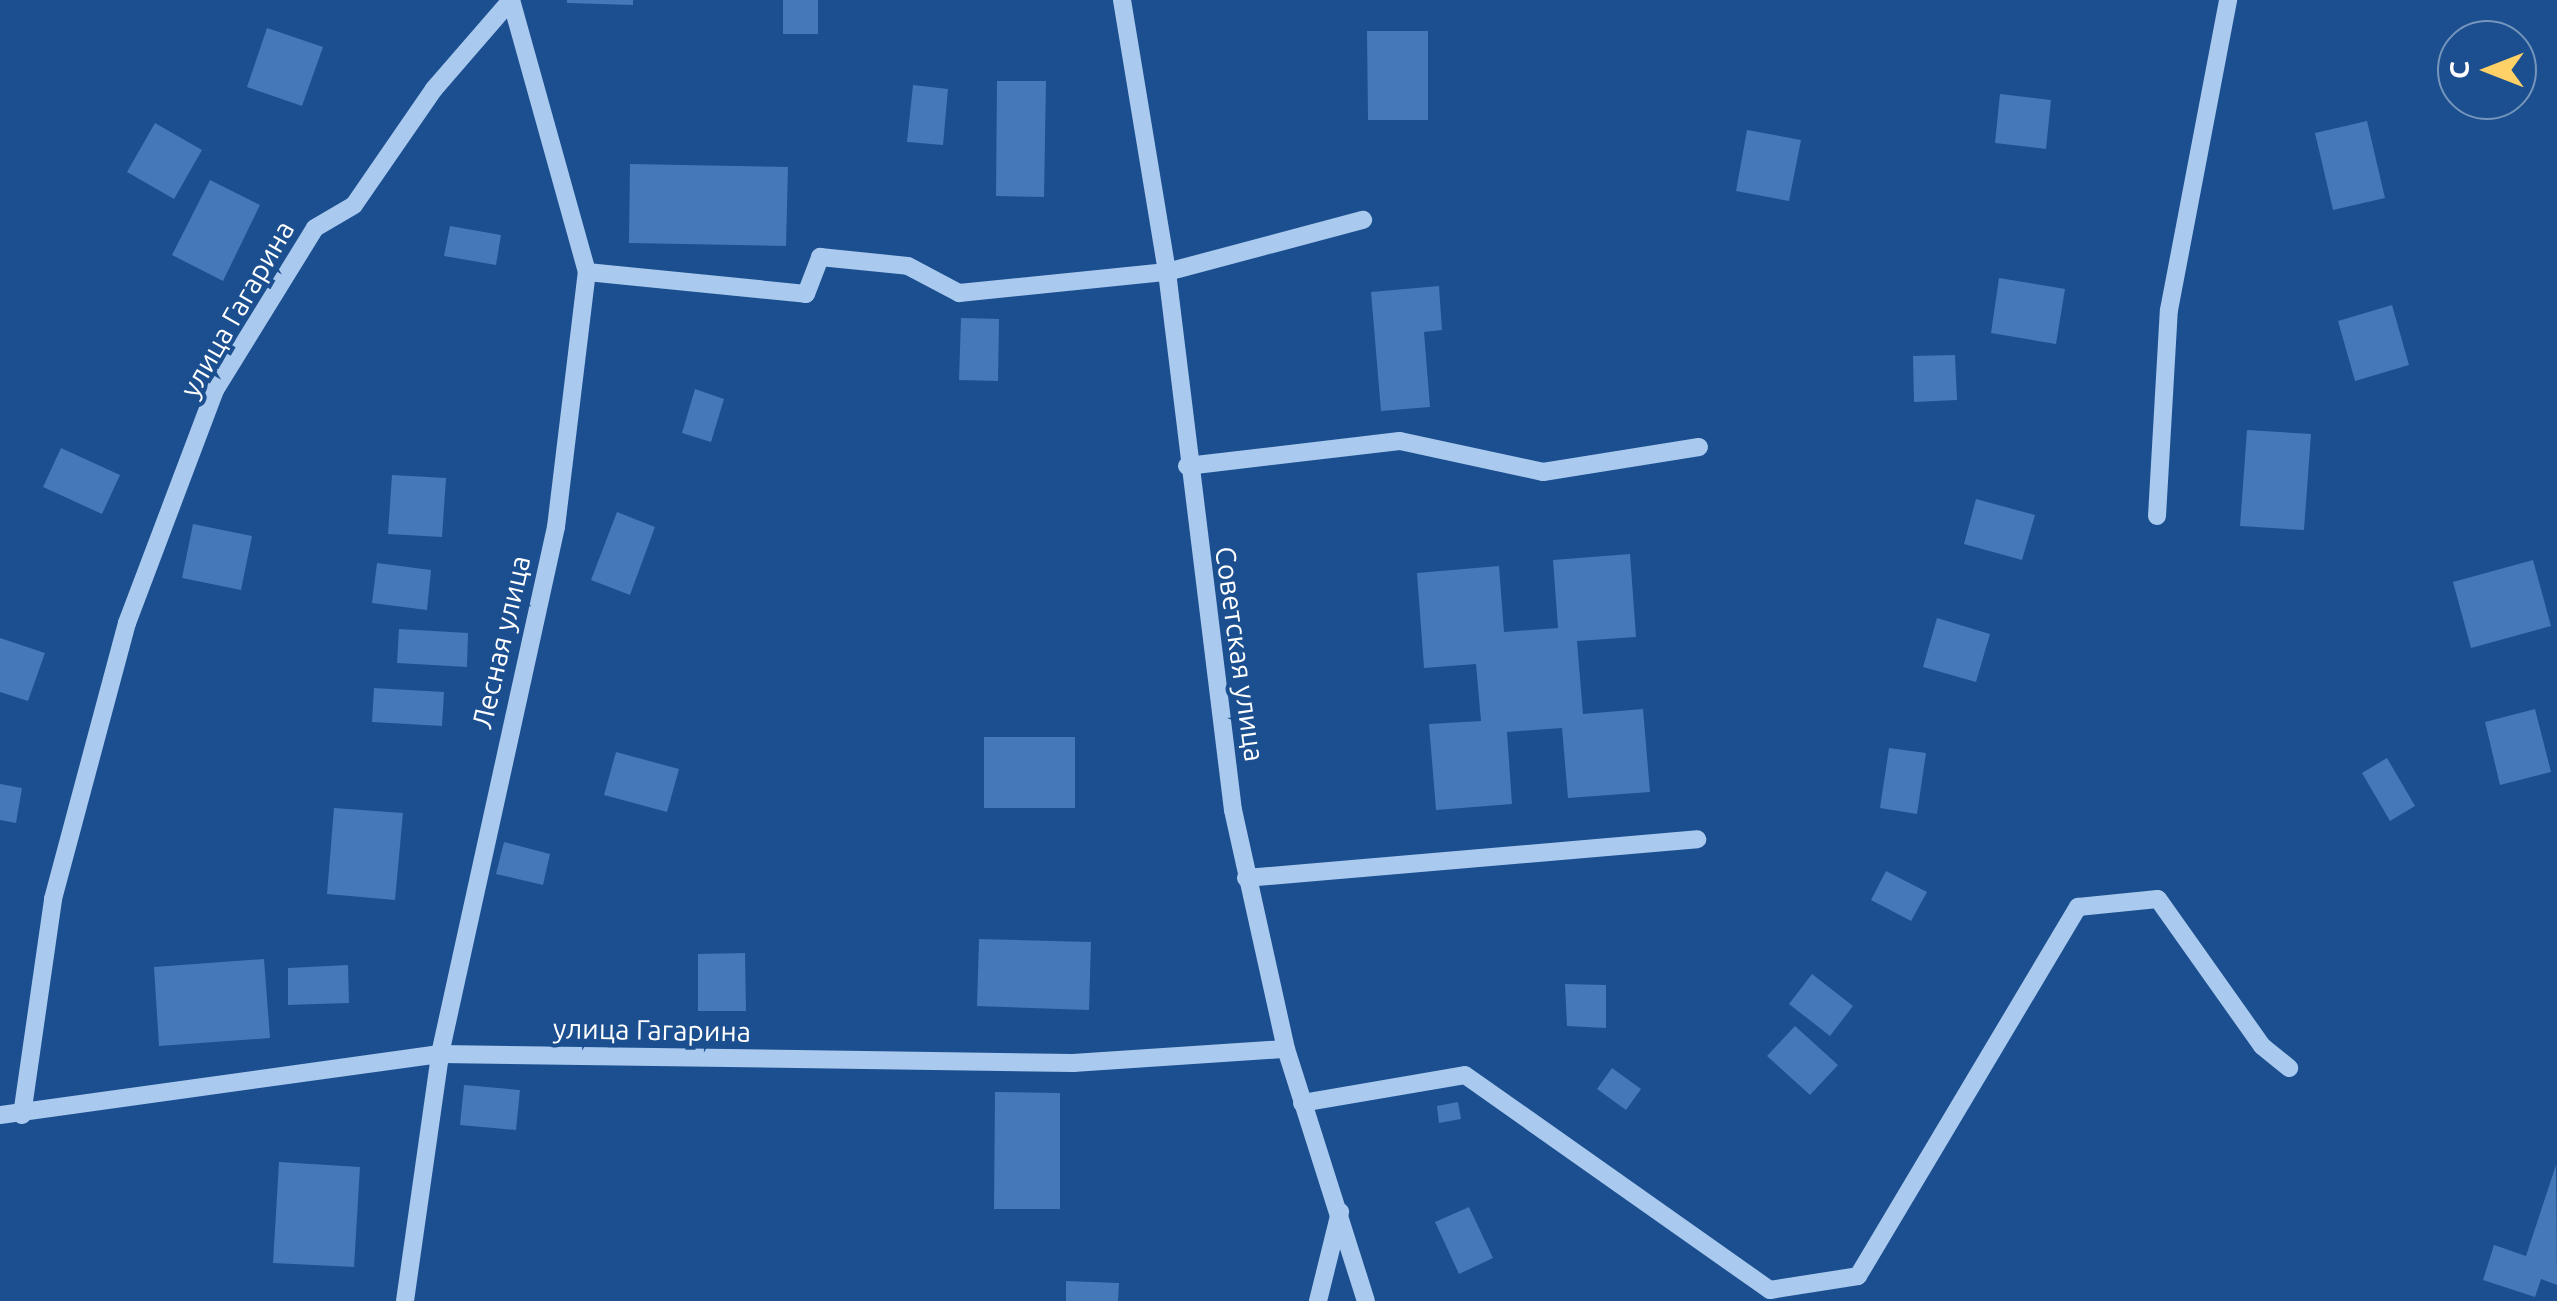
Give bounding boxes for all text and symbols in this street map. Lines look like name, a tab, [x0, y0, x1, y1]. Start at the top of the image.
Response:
north arrow	[2437, 20, 2537, 120]
text: С	[2443, 61, 2474, 79]
street label: улица Гагарина	[173, 215, 301, 403]
street label: Советская улица	[1208, 544, 1272, 764]
street label: Лесная улица	[465, 552, 537, 732]
street label: улица Гагарина	[553, 1011, 751, 1049]

